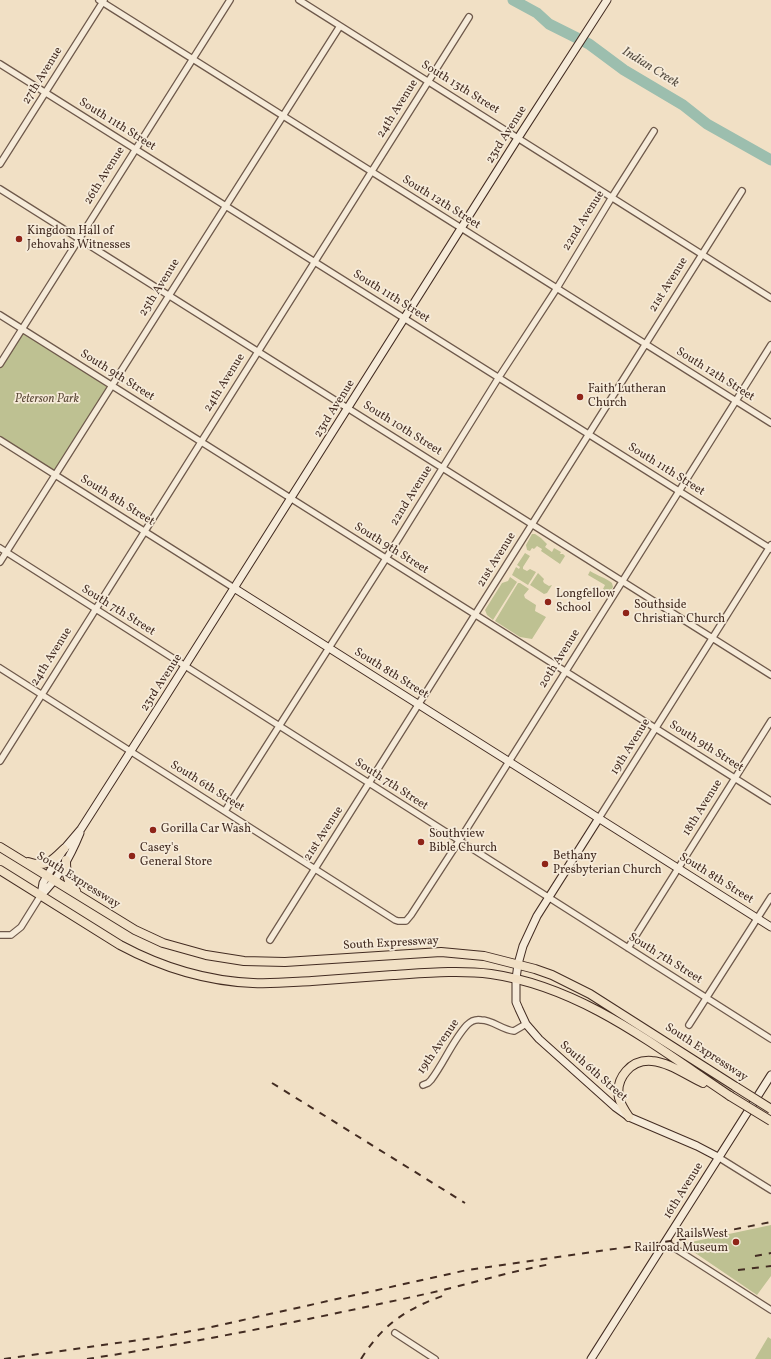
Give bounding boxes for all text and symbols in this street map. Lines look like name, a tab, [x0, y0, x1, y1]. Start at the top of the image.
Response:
water label: Indian Creek	[619, 44, 681, 92]
street label: 27th Avenue	[20, 45, 66, 107]
street label: South 13th Street	[418, 58, 502, 118]
street label: 24th Avenue	[374, 77, 422, 141]
street label: South 11th Street	[76, 96, 158, 154]
street label: 23rd Avenue	[483, 103, 531, 167]
street label: 26th Avenue	[82, 144, 128, 208]
street label: South 12th Street	[399, 173, 483, 233]
street label: 22nd Avenue	[560, 188, 608, 254]
place label: Kingdom Hall of Jehovahs Witnesses	[27, 225, 130, 253]
marker: Kingdom Hall of Jehovahs Witnesses	[14, 234, 24, 244]
street label: 21st Avenue	[646, 255, 692, 315]
street label: 25th Avenue	[137, 257, 183, 319]
street label: South 11th Street	[350, 268, 432, 326]
street label: South 12th Street	[673, 345, 757, 405]
street label: South 9th Street	[77, 347, 157, 405]
street label: 24th Avenue	[201, 351, 249, 415]
street label: 23rd Avenue	[311, 377, 359, 441]
place label: Faith Lutheran Church	[588, 383, 666, 411]
marker: Faith Lutheran Church	[575, 392, 585, 402]
park label: Peterson Park	[15, 393, 79, 407]
street label: South 10th Street	[360, 399, 444, 459]
street label: South 11th Street	[625, 441, 707, 499]
street label: 22nd Avenue	[388, 463, 436, 529]
street label: South 8th Street	[77, 472, 157, 530]
street label: South 9th Street	[351, 520, 431, 578]
street label: 21st Avenue	[474, 530, 520, 590]
street label: South 7th Street	[78, 582, 158, 640]
place label: Longfellow School	[556, 588, 615, 616]
marker: Longfellow School	[543, 597, 553, 607]
place label: Southside Christian Church	[634, 599, 725, 627]
marker: Southside Christian Church	[621, 608, 631, 618]
street label: 24th Avenue	[28, 625, 76, 689]
street label: 20th Avenue	[536, 627, 584, 691]
street label: South 8th Street	[351, 645, 431, 703]
street label: 23rd Avenue	[138, 652, 186, 714]
street label: 19th Avenue	[608, 716, 654, 778]
street label: South 9th Street	[666, 718, 746, 776]
street label: South 7th Street	[352, 756, 430, 814]
street label: South 6th Street	[167, 758, 247, 816]
street label: 18th Avenue	[680, 777, 726, 839]
street label: 21st Avenue	[301, 804, 347, 864]
place label: Gorilla Car Wash	[161, 823, 251, 837]
marker: Gorilla Car Wash	[148, 825, 158, 835]
place label: Southview Bible Church	[429, 828, 497, 856]
marker: Southview Bible Church	[416, 837, 426, 847]
place label: Casey's General Store	[140, 842, 212, 870]
street label: South Expressway	[33, 849, 123, 913]
place label: Bethany Presbyterian Church	[553, 850, 662, 878]
street label: South 8th Street	[676, 850, 756, 908]
marker: Casey's General Store	[127, 851, 137, 861]
marker: Bethany Presbyterian Church	[540, 859, 550, 869]
street label: South 7th Street	[625, 930, 705, 988]
street label: South Expressway	[343, 934, 439, 954]
street label: 19th Avenue	[415, 1017, 463, 1077]
street label: South Expressway	[662, 1021, 750, 1085]
street label: South 6th Street	[556, 1039, 630, 1105]
street label: 16th Avenue	[661, 1160, 707, 1222]
place label: RailsWest Railroad Museum	[634, 1228, 728, 1256]
marker: RailsWest Railroad Museum	[731, 1237, 741, 1247]

